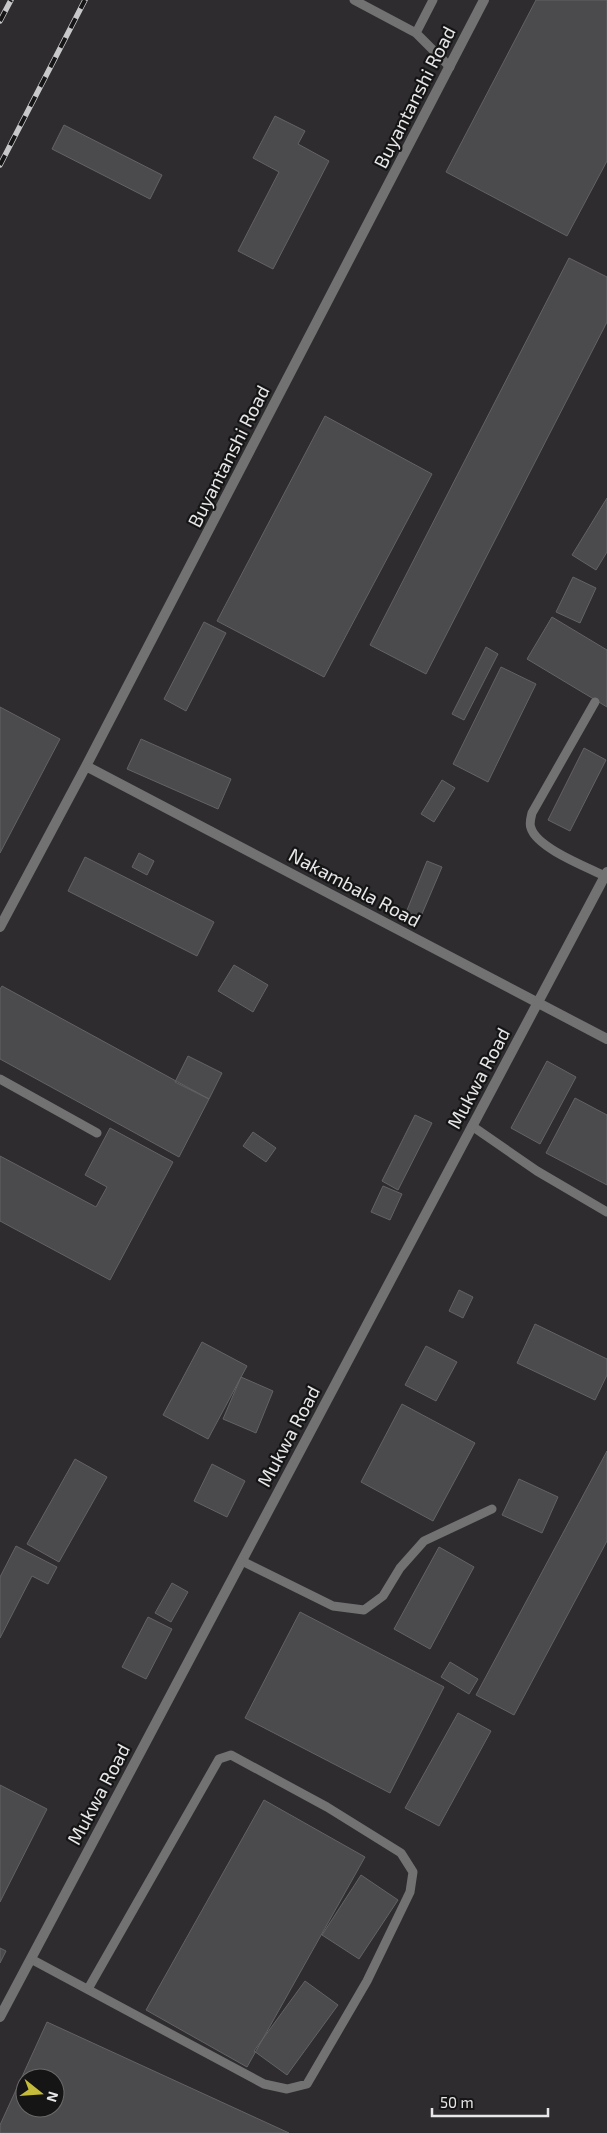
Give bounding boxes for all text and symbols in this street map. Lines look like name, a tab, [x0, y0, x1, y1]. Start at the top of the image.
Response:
street label: Buyantanshi Road	[368, 22, 460, 172]
street label: Buyantanshi Road	[182, 381, 274, 531]
street label: Nakambala Road	[285, 843, 425, 931]
street label: Mukwa Road	[442, 1024, 514, 1132]
street label: Mukwa Road	[252, 1382, 324, 1490]
street label: Mukwa Road	[62, 1740, 134, 1848]
north arrow	[15, 2068, 65, 2118]
scale bar	[432, 2086, 548, 2118]
text: N	[43, 2090, 63, 2104]
text: 50 m	[440, 2093, 474, 2111]

